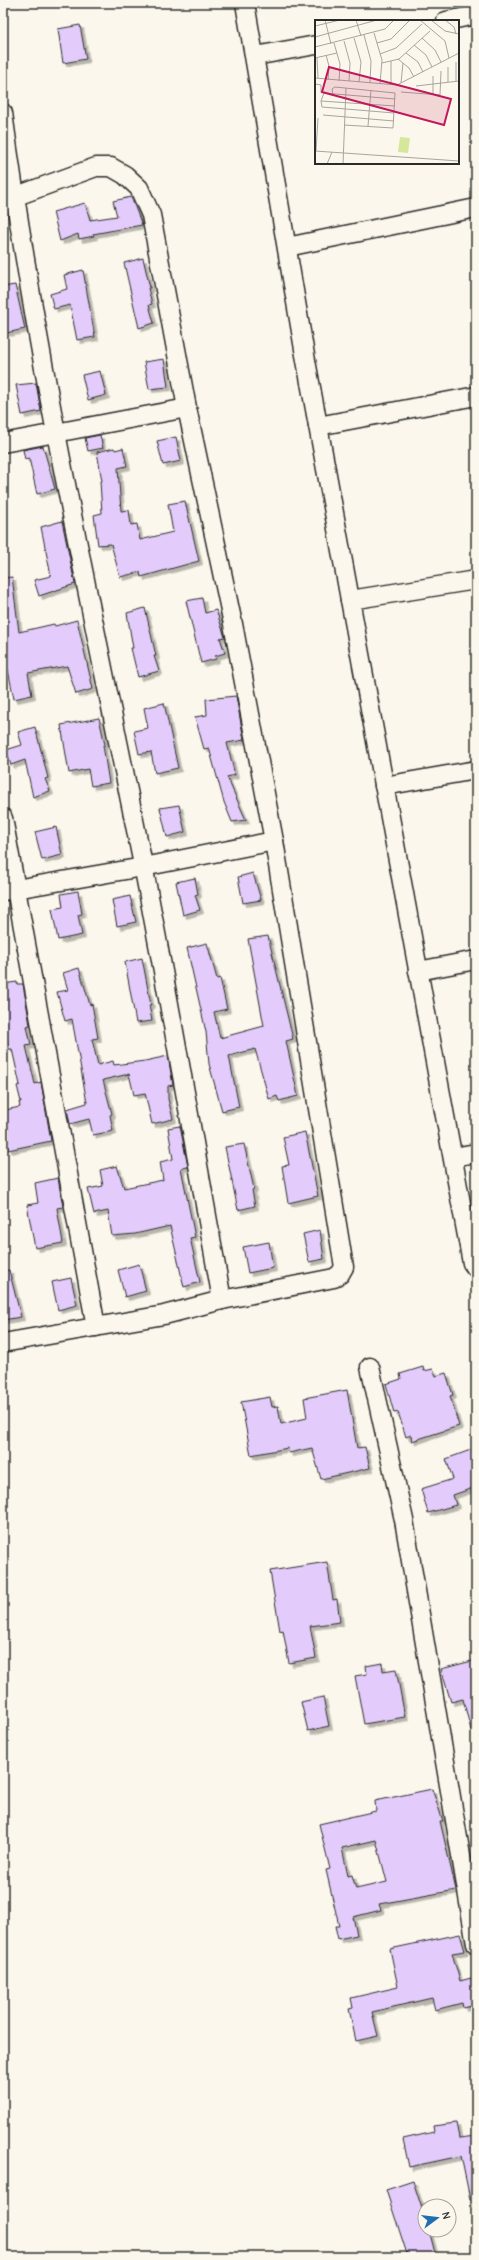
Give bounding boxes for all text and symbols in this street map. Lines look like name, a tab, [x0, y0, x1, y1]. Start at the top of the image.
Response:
inset map	[315, 20, 459, 164]
north arrow	[417, 2198, 457, 2238]
text: N	[439, 2210, 453, 2221]

